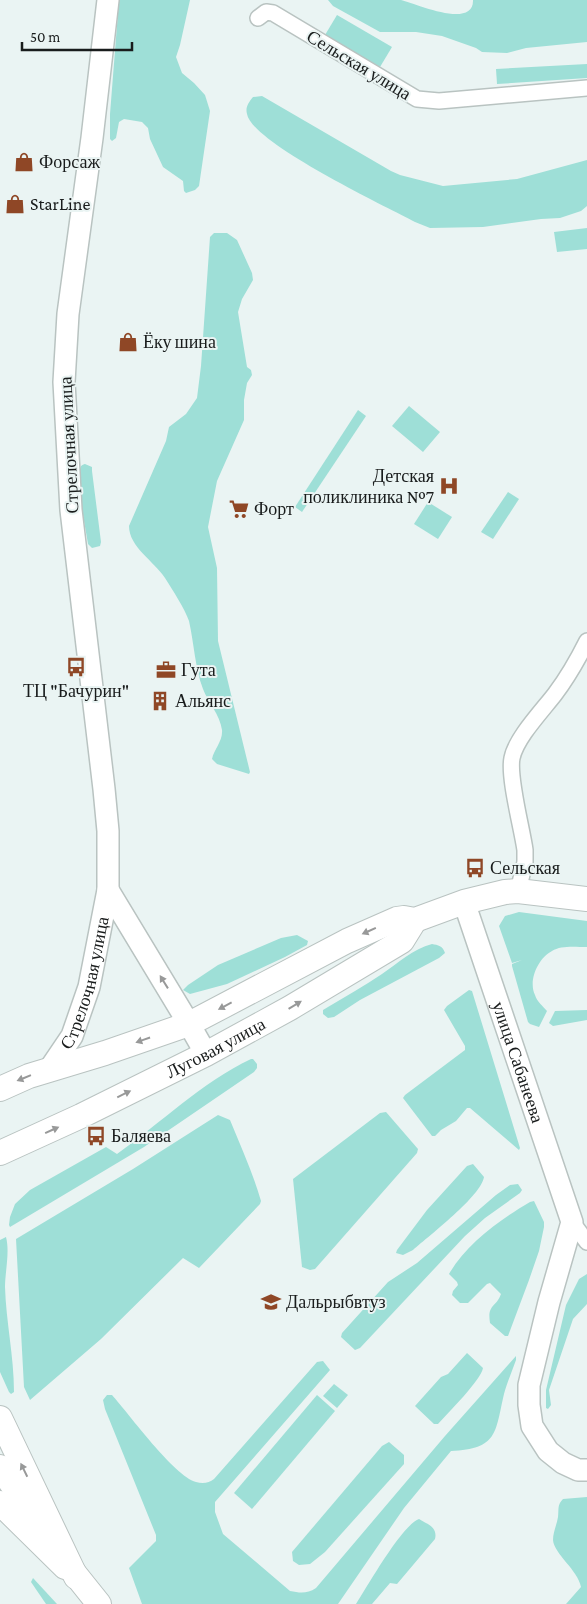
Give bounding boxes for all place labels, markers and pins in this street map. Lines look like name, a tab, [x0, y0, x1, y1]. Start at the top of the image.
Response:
shop icon: Форсаж	[13, 151, 35, 173]
place label: Форсаж	[39, 152, 100, 172]
shop icon: StarLine	[4, 193, 26, 215]
place label: StarLine	[30, 194, 90, 214]
shop icon: Ёку шина	[117, 331, 139, 353]
place label: Ёку шина	[143, 332, 216, 352]
place label: Детская поликлиника №7	[303, 466, 434, 507]
hospital icon: Детская поликлиника №7	[438, 475, 460, 497]
supermarket icon: Форт	[228, 498, 250, 520]
place label: Форт	[254, 499, 294, 519]
bus stop icon: ТЦ "Бачурин"	[65, 656, 87, 678]
office icon: Гута	[155, 659, 177, 681]
place label: Гута	[181, 660, 216, 680]
place label: ТЦ "Бачурин"	[23, 681, 129, 701]
building icon: Альянс	[149, 690, 171, 712]
place label: Альянс	[175, 691, 231, 711]
bus stop icon: Сельская	[464, 857, 486, 879]
place label: Сельская	[490, 858, 560, 878]
bus stop icon: Баляева	[85, 1125, 107, 1147]
place label: Баляева	[111, 1126, 171, 1146]
school or university icon: Дальрыбвтуз	[260, 1291, 282, 1313]
place label: Дальрыбвтуз	[286, 1292, 386, 1312]

